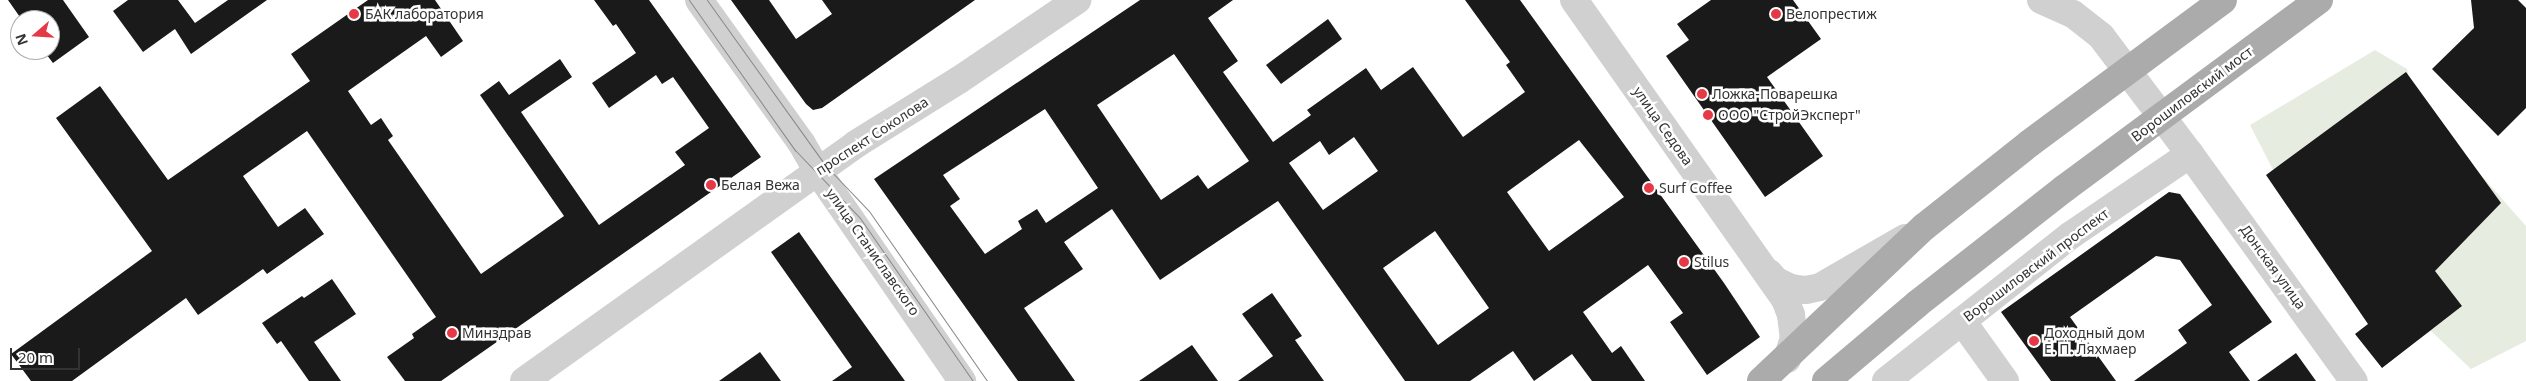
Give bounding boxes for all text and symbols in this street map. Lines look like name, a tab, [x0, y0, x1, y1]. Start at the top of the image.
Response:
place label: БАК лаборатория	[365, 6, 484, 22]
place label: Велопрестиж	[1786, 6, 1877, 22]
marker: БАК лаборатория	[347, 7, 361, 21]
marker: Велопрестиж	[1770, 8, 1782, 20]
north arrow	[10, 10, 60, 60]
text: N	[10, 31, 32, 48]
street label: Ворошиловский мост	[2128, 43, 2256, 145]
street label: улица Седова	[1630, 83, 1696, 169]
place label: Ложка-Поварешка	[1712, 86, 1838, 102]
marker: Ложка-Поварешка	[1696, 88, 1708, 100]
street label: проспект Соколова	[813, 93, 931, 179]
place label: ООО "СтройЭксперт"	[1718, 107, 1861, 123]
marker: ООО "СтройЭксперт"	[1702, 109, 1714, 121]
place label: Белая Вежа	[721, 177, 800, 193]
marker: Белая Вежа	[705, 179, 717, 191]
place label: Surf Coffee	[1659, 180, 1732, 196]
marker: Surf Coffee	[1643, 182, 1655, 194]
street label: улица Станиславского	[823, 185, 923, 319]
street label: Ворошиловский проспект	[1960, 205, 2112, 325]
street label: Донская улица	[2237, 221, 2309, 313]
place label: Stilus	[1694, 254, 1729, 270]
marker: Stilus	[1678, 256, 1690, 268]
place label: Минздрав	[462, 325, 532, 341]
place label: Доходный дом Е. П. Ляхмаер	[2044, 325, 2145, 358]
marker: Минздрав	[446, 327, 458, 339]
marker: Доходный дом Е. П. Ляхмаер	[2028, 335, 2040, 347]
scale bar	[12, 338, 82, 370]
text: 20 m	[18, 347, 53, 367]

